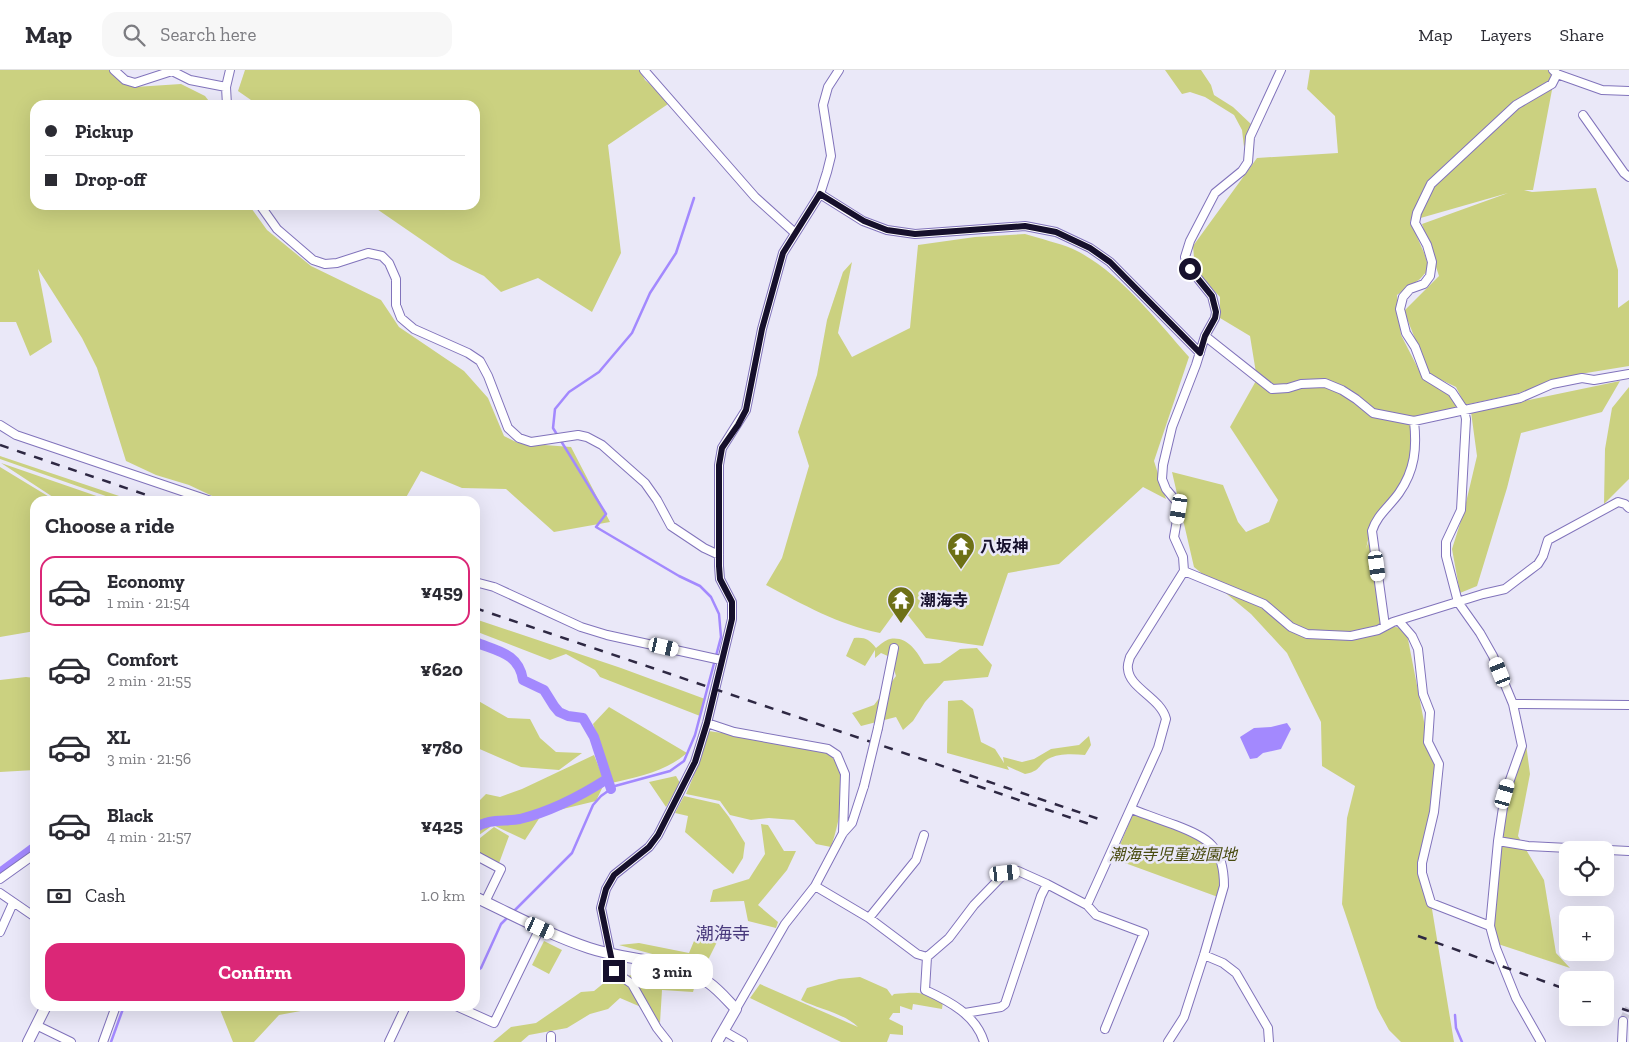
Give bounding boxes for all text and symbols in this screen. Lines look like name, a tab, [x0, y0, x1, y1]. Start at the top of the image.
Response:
search box	[102, 12, 452, 57]
text: Map	[25, 20, 72, 49]
icon: search	[120, 21, 148, 49]
text: Search here	[160, 23, 257, 46]
text: Map	[1418, 24, 1453, 46]
text: Layers	[1481, 24, 1532, 46]
text: Share	[1560, 24, 1604, 46]
text: Pickup	[75, 120, 133, 143]
text: Drop-off	[75, 168, 146, 191]
route start	[1179, 258, 1201, 280]
car	[1169, 493, 1188, 525]
text: Choose a ride	[45, 512, 175, 539]
temple icon: 八坂神	[946, 531, 976, 570]
place label: 八坂神	[980, 537, 1028, 556]
car	[1367, 550, 1386, 582]
icon: car	[47, 569, 92, 614]
text: Economy	[107, 570, 185, 593]
text: ¥459	[421, 580, 463, 603]
temple icon: 潮海寺	[886, 585, 916, 624]
place label: 潮海寺	[920, 591, 968, 610]
text: 1 min · 21:54	[107, 593, 190, 612]
car	[647, 636, 680, 658]
icon: car	[47, 647, 92, 692]
text: Comfort	[107, 648, 178, 671]
car	[1487, 655, 1512, 689]
text: ¥620	[420, 658, 463, 681]
text: 2 min · 21:55	[107, 671, 191, 690]
icon: car	[47, 725, 92, 770]
text: XL	[107, 726, 130, 749]
text: ¥780	[421, 736, 463, 759]
text: 3 min · 21:56	[107, 749, 191, 768]
car	[1493, 778, 1516, 810]
icon: car	[47, 803, 92, 848]
text: Black	[107, 804, 153, 827]
text: ¥425	[421, 814, 463, 837]
text: 4 min · 21:57	[107, 827, 191, 846]
map controls	[1559, 841, 1614, 1026]
button: locate	[1559, 841, 1614, 896]
park label: 潮海寺児童遊園地	[1109, 845, 1239, 864]
car	[989, 864, 1020, 882]
icon: cash	[45, 882, 73, 910]
text: Cash	[85, 884, 125, 907]
text: 1.0 km	[421, 886, 465, 905]
button: +	[1559, 906, 1614, 961]
car	[523, 915, 556, 941]
district label: 潮海寺	[696, 923, 750, 945]
button: Confirm	[45, 943, 465, 1001]
callout: 3 min	[632, 954, 714, 988]
route end	[603, 960, 625, 982]
text: 3 min	[652, 962, 692, 981]
button: −	[1559, 971, 1614, 1026]

